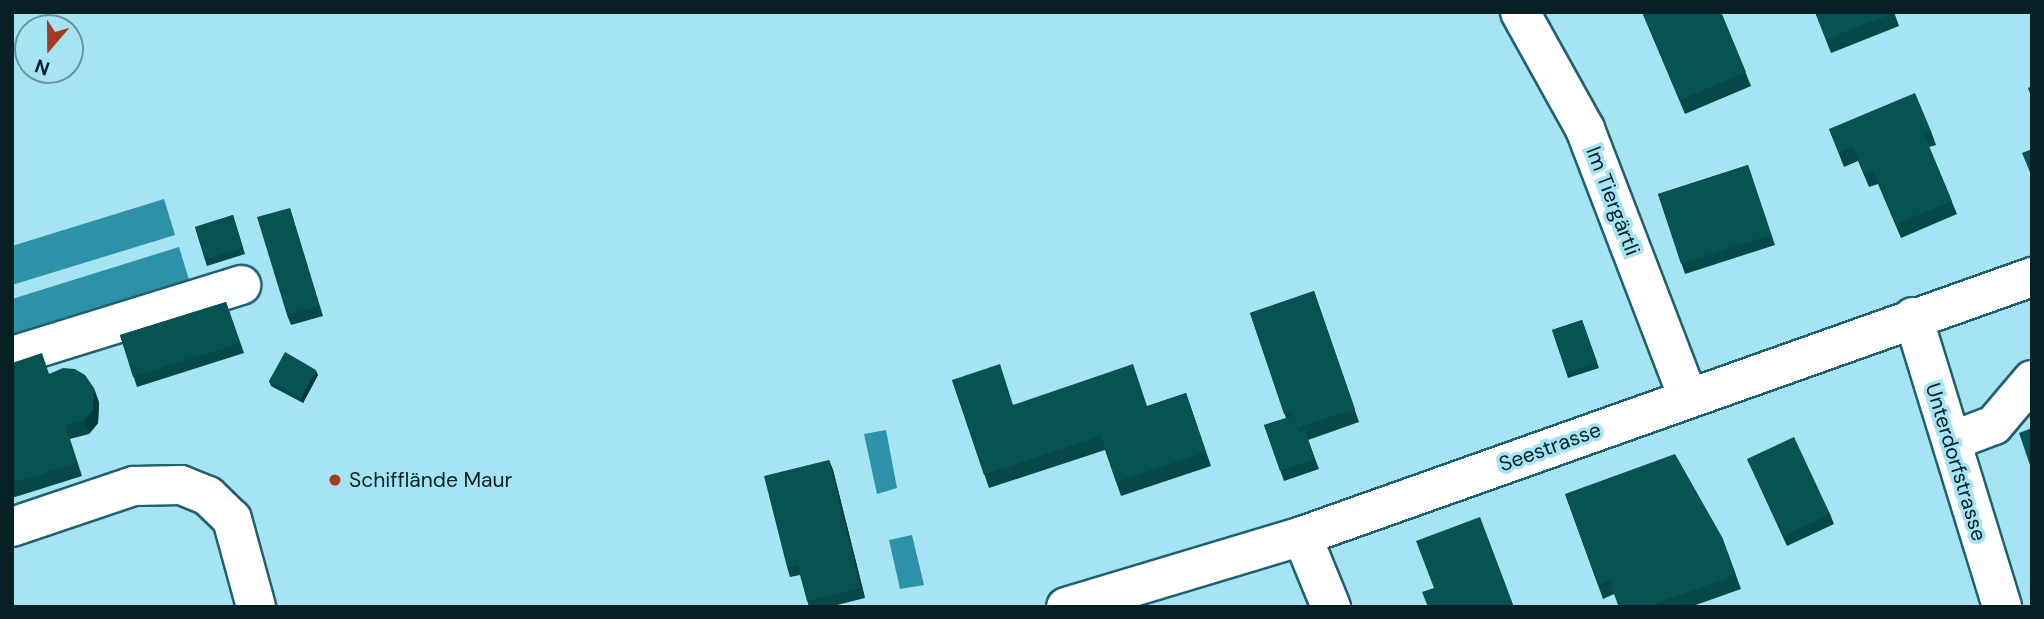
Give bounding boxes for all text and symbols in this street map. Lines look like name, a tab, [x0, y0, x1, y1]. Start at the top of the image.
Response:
north arrow	[14, 14, 84, 84]
text: N	[32, 53, 53, 81]
street label: Im Tiergärtli	[1581, 143, 1645, 259]
street label: Unterdorfstrasse	[1920, 380, 1992, 544]
street label: Seestrasse	[1496, 417, 1604, 477]
place label: Schifflände Maur	[349, 467, 512, 493]
marker: Schifflände Maur	[327, 472, 343, 488]

